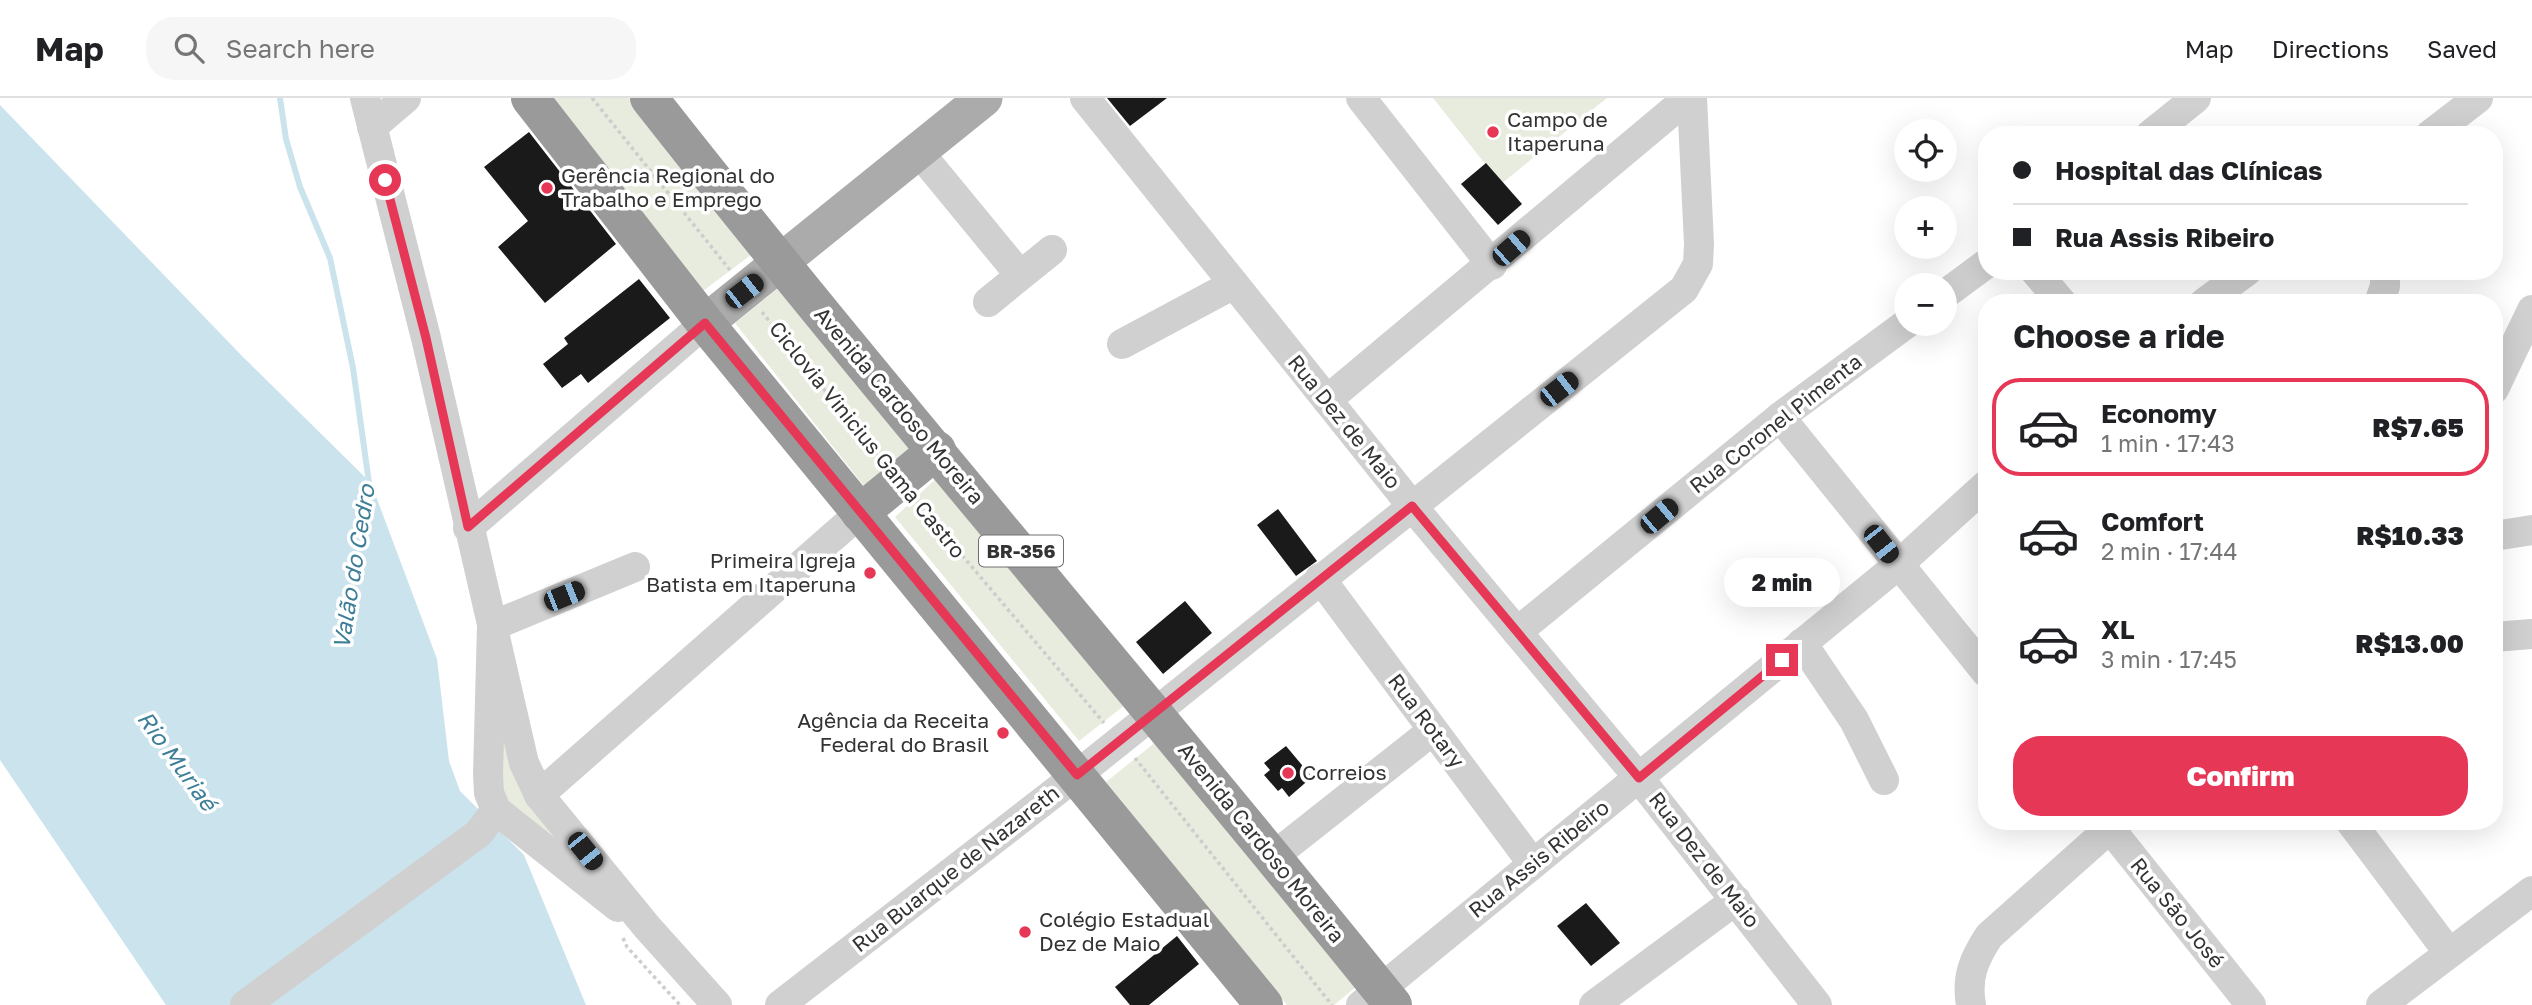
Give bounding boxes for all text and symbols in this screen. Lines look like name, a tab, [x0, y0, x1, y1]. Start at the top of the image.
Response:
search box	[146, 17, 636, 80]
text: Map	[35, 29, 104, 68]
icon: search	[170, 29, 208, 67]
text: Search here	[226, 33, 375, 64]
text: Map	[2185, 34, 2234, 63]
text: Directions	[2272, 34, 2389, 63]
text: Saved	[2427, 34, 2497, 63]
place label: Campo de Itaperuna	[1507, 106, 1608, 156]
map controls	[1894, 119, 1957, 336]
button: locate	[1894, 119, 1957, 182]
marker: Campo de Itaperuna	[1485, 124, 1501, 140]
text: Hospital das Clínicas	[2055, 155, 2323, 186]
place label: Gerência Regional do Trabalho e Emprego	[561, 162, 775, 212]
route start	[369, 164, 401, 196]
marker: Gerência Regional do Trabalho e Emprego	[539, 180, 555, 196]
button: +	[1894, 196, 1957, 259]
text: Rua Assis Ribeiro	[2055, 222, 2274, 253]
car	[1489, 226, 1534, 270]
car	[721, 270, 768, 312]
button: −	[1894, 273, 1957, 336]
street label: Avenida Cardoso Moreira	[810, 301, 990, 509]
street label: Ciclovia Vinicius Gama Castro	[764, 316, 972, 563]
text: Choose a ride	[2013, 317, 2225, 355]
street label: Rua Coronel Pimenta	[1684, 348, 1867, 499]
street label: Rua Dez de Maio	[1283, 349, 1407, 494]
car	[1536, 368, 1583, 410]
icon: car	[2017, 396, 2080, 459]
text: Economy	[2101, 398, 2217, 429]
text: R$7.65	[2372, 412, 2464, 443]
text: 1 min · 17:43	[2101, 429, 2235, 457]
water label: Valão do Cedro	[326, 481, 380, 651]
car	[1637, 494, 1682, 538]
icon: car	[2017, 504, 2080, 567]
text: Comfort	[2101, 506, 2204, 537]
text: R$10.33	[2356, 520, 2464, 551]
car	[1860, 521, 1903, 567]
road number: BR-356	[979, 535, 1063, 566]
text: 2 min · 17:44	[2101, 537, 2237, 565]
place label: Primeira Igreja Batista em Itaperuna	[646, 547, 856, 597]
callout: 2 min	[1724, 559, 1840, 608]
marker: Primeira Igreja Batista em Itaperuna	[862, 565, 878, 581]
text: 2 min	[1752, 568, 1812, 596]
car	[541, 578, 588, 614]
icon: car	[2017, 612, 2080, 675]
text: XL	[2101, 614, 2135, 645]
text: R$13.00	[2355, 628, 2464, 659]
route end	[1766, 644, 1798, 676]
text: 3 min · 17:45	[2101, 645, 2237, 673]
street label: Rua Rotary	[1383, 668, 1471, 773]
water label: Rio Muriaé	[132, 705, 225, 818]
place label: Agência da Receita Federal do Brasil	[797, 707, 989, 757]
marker: Agência da Receita Federal do Brasil	[995, 725, 1011, 741]
button: Confirm	[2013, 736, 2468, 816]
street label: Avenida Cardoso Moreira	[1173, 737, 1350, 948]
place label: Correios	[1302, 759, 1387, 785]
marker: Correios	[1280, 765, 1296, 781]
street label: Rua Buarque de Nazareth	[847, 779, 1064, 957]
street label: Rua Dez de Maio	[1644, 786, 1766, 932]
street label: Rua Assis Ribeiro	[1463, 794, 1614, 923]
car	[564, 828, 607, 874]
street label: Rua São José	[2125, 852, 2230, 973]
place label: Colégio Estadual Dez de Maio	[1039, 906, 1209, 956]
marker: Colégio Estadual Dez de Maio	[1017, 924, 1033, 940]

